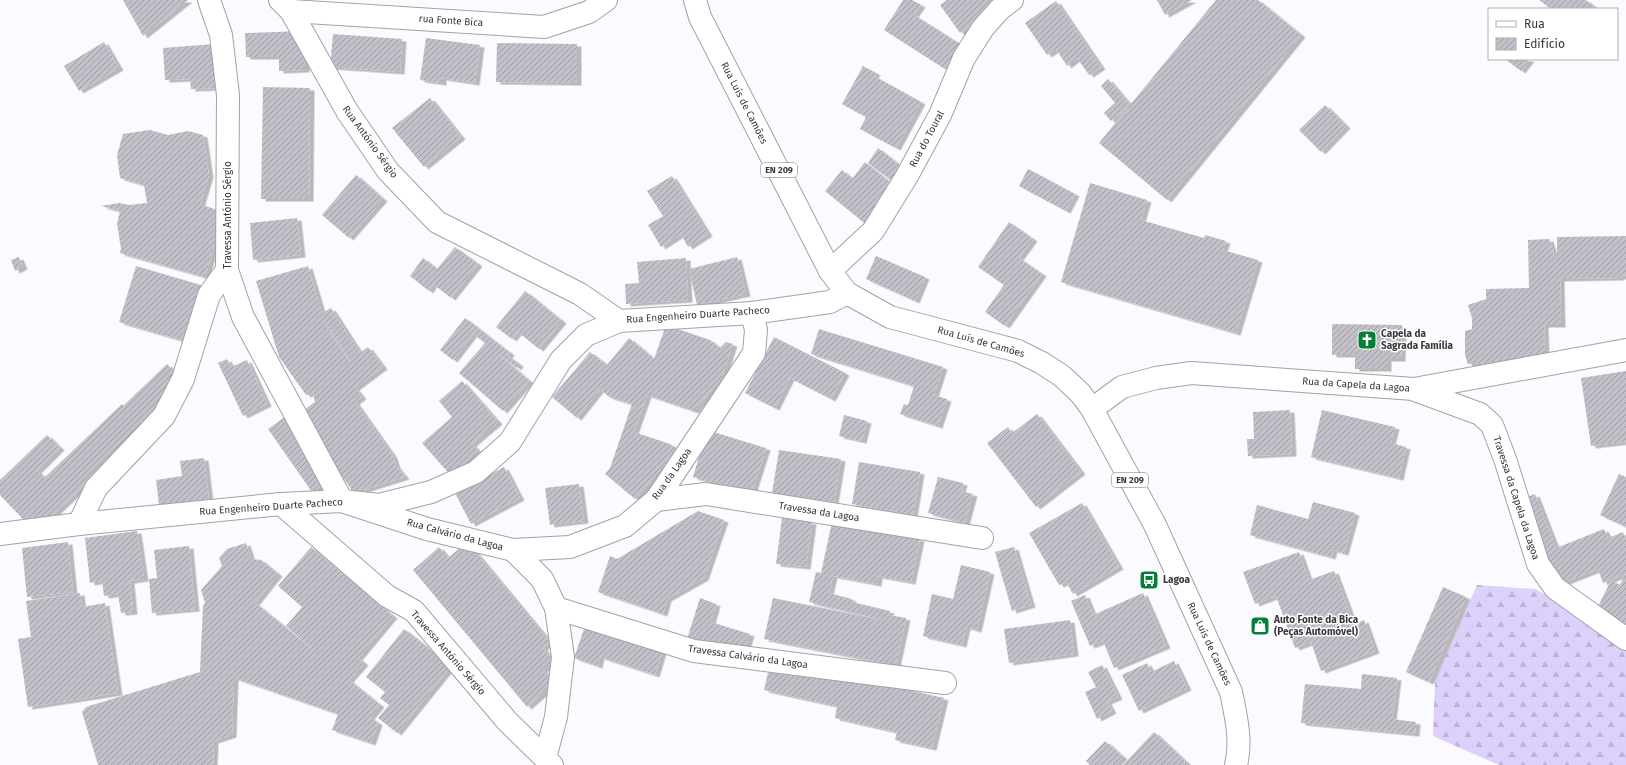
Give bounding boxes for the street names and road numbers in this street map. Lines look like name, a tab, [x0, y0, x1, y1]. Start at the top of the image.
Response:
street label: rua Fonte Bica	[418, 13, 484, 29]
street label: Rua Luís de Camões	[718, 60, 771, 146]
street label: Rua António Sérgio	[340, 103, 400, 181]
street label: Rua do Toural	[907, 109, 947, 169]
street label: Travessa António Sérgio	[222, 161, 234, 269]
road number: EN 209	[761, 163, 797, 177]
street label: Rua Engenheiro Duarte Pacheco	[626, 304, 770, 326]
street label: Rua Luís de Camões	[936, 323, 1027, 360]
street label: Rua da Capela da Lagoa	[1302, 375, 1410, 395]
street label: Travessa da Capela da Lagoa	[1490, 435, 1542, 561]
street label: Rua da Lagoa	[650, 446, 694, 502]
road number: EN 209	[1112, 473, 1148, 487]
street label: Rua Engenheiro Duarte Pacheco	[199, 496, 343, 518]
street label: Travessa da Lagoa	[778, 500, 860, 524]
street label: Rua Calvário da Lagoa	[405, 516, 505, 554]
street label: Rua Luís de Camões	[1184, 600, 1235, 688]
street label: Travessa António Sérgio	[408, 608, 488, 698]
street label: Travessa Calvário da Lagoa	[687, 643, 809, 671]

